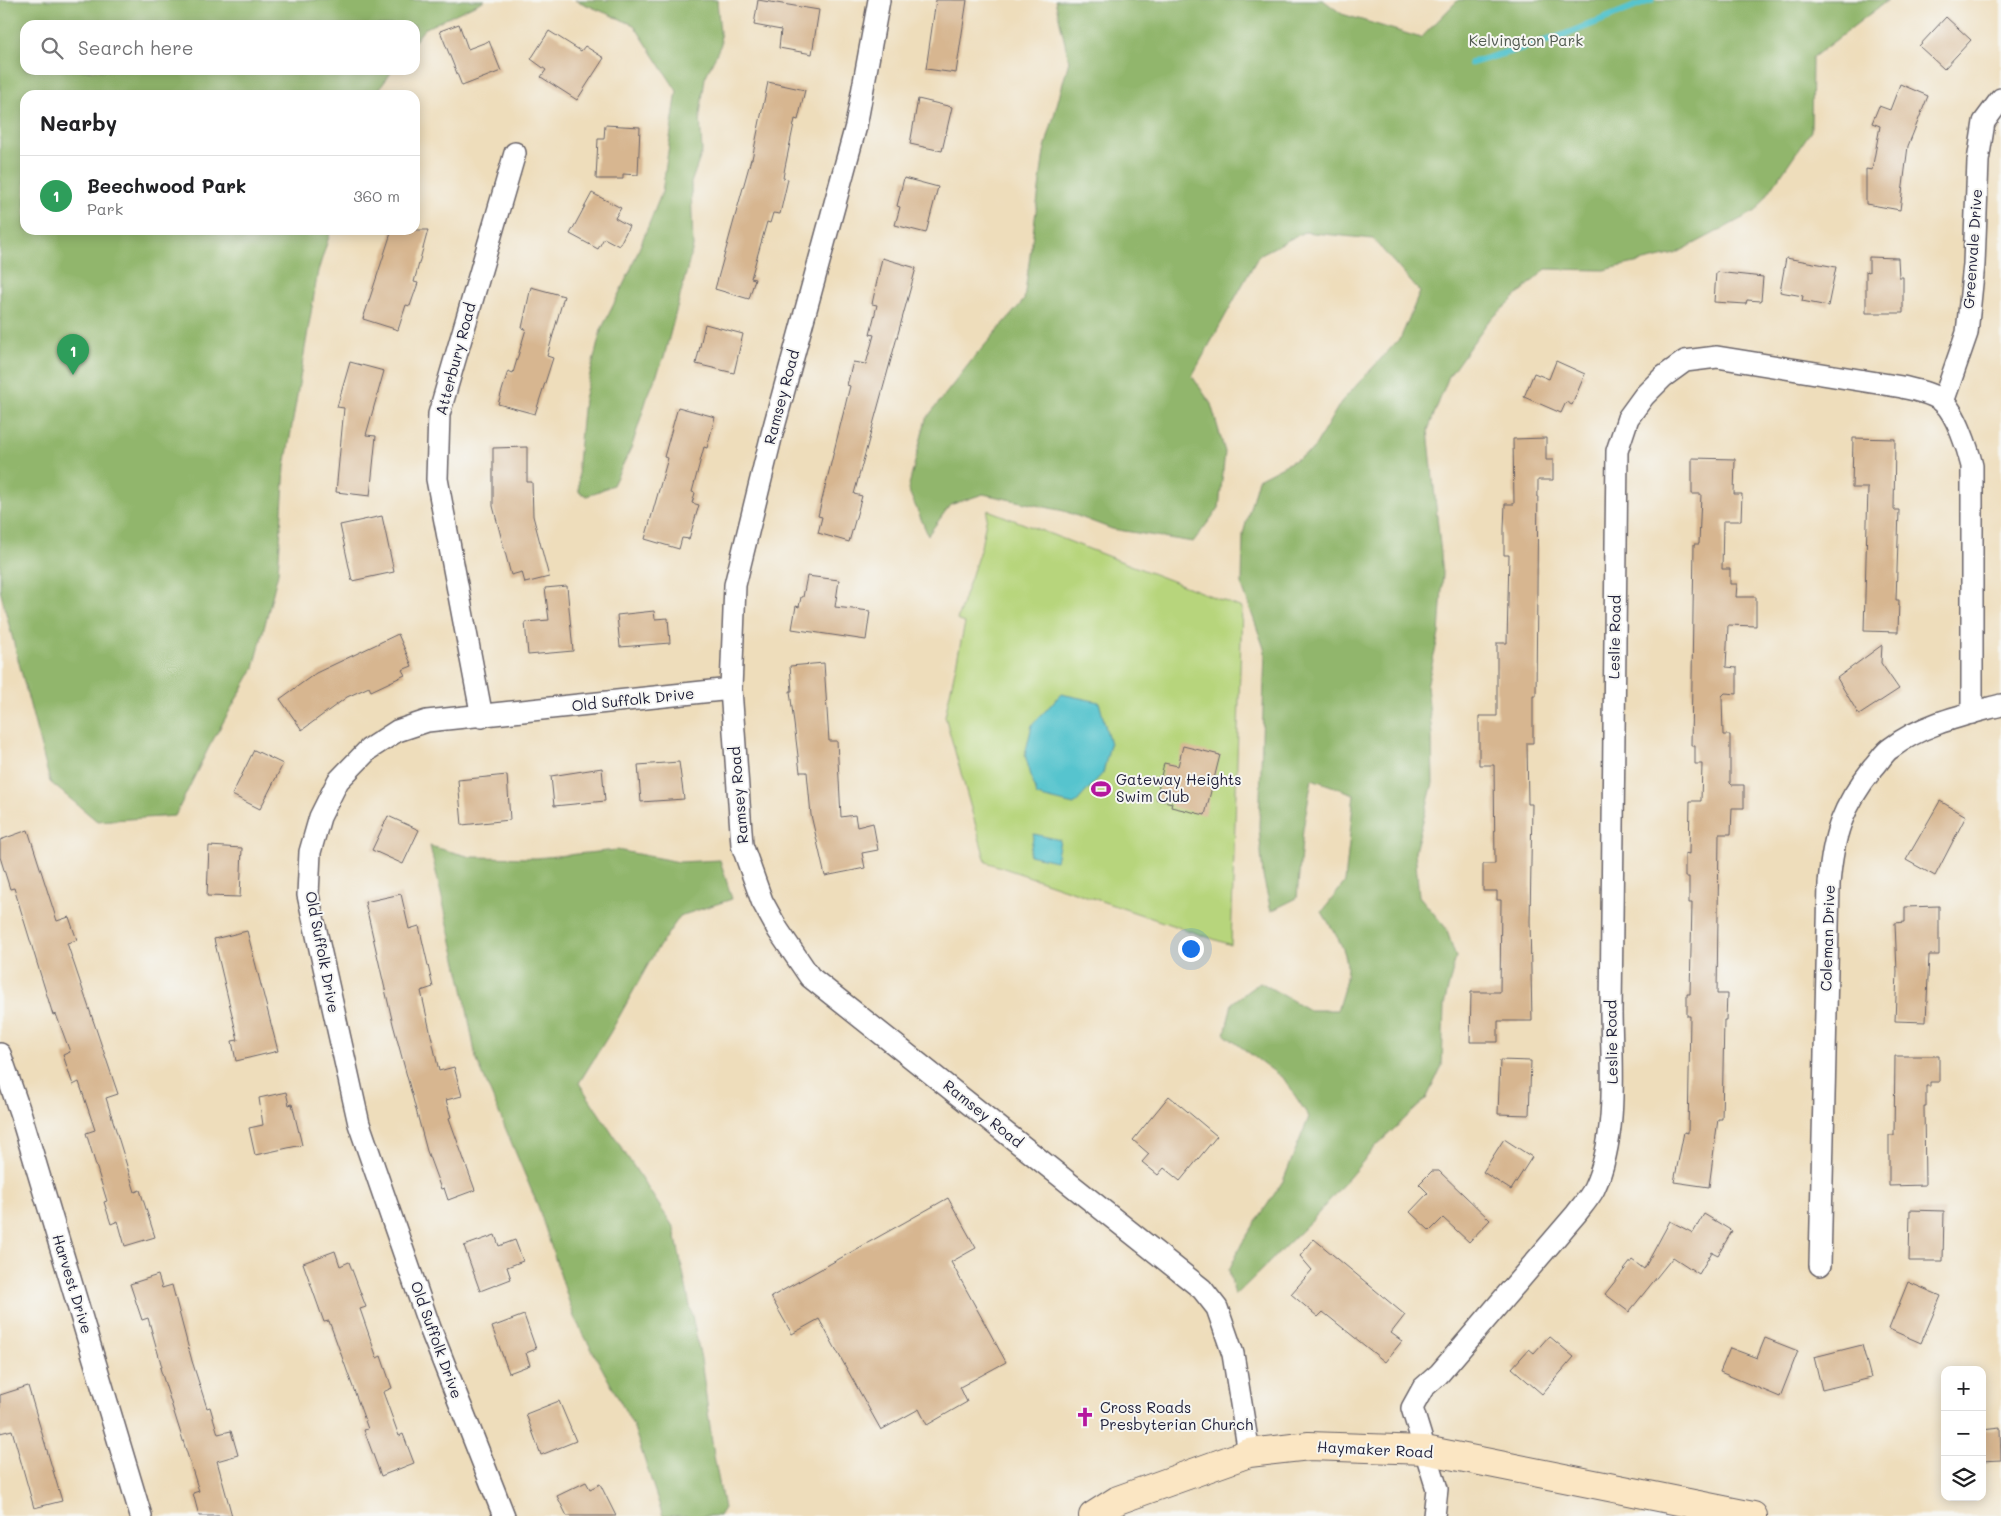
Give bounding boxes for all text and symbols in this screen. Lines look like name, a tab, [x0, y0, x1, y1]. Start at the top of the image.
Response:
search box	[20, 20, 420, 75]
park label: Kelvington Park	[1469, 30, 1583, 50]
icon: search	[38, 34, 66, 62]
text: Search here	[78, 35, 194, 60]
text: Nearby	[40, 109, 117, 136]
text: Beechwood Park	[87, 173, 246, 198]
text: 1	[52, 185, 60, 206]
text: 360 m	[353, 185, 400, 206]
street label: Greenvale Drive	[1958, 188, 1986, 310]
text: Park	[87, 198, 123, 219]
street label: Atterbury Road	[430, 300, 480, 417]
pin: 1	[57, 334, 89, 375]
street label: Ramsey Road	[759, 347, 803, 446]
street label: Leslie Road	[1603, 595, 1625, 679]
street label: Old Suffolk Drive	[571, 683, 695, 715]
street label: Ramsey Road	[724, 746, 752, 845]
place label: Gateway Heights Swim Club	[1116, 769, 1242, 806]
sports icon: Gateway Heights Swim Club	[1090, 778, 1112, 800]
street label: Coleman Drive	[1815, 884, 1839, 992]
street label: Old Suffolk Drive	[301, 889, 345, 1014]
your location	[1178, 936, 1204, 962]
street label: Leslie Road	[1600, 1000, 1622, 1084]
street label: Ramsey Road	[939, 1075, 1028, 1152]
street label: Harvest Drive	[48, 1231, 98, 1336]
street label: Old Suffolk Drive	[406, 1278, 467, 1401]
map controls	[1941, 1366, 1986, 1501]
button: +	[1941, 1366, 1986, 1411]
place label: Cross Roads Presbyterian Church	[1100, 1397, 1253, 1434]
church icon: Cross Roads Presbyterian Church	[1074, 1406, 1096, 1428]
button: −	[1941, 1411, 1986, 1456]
street label: Haymaker Road	[1317, 1436, 1434, 1462]
button: layers	[1941, 1456, 1986, 1501]

